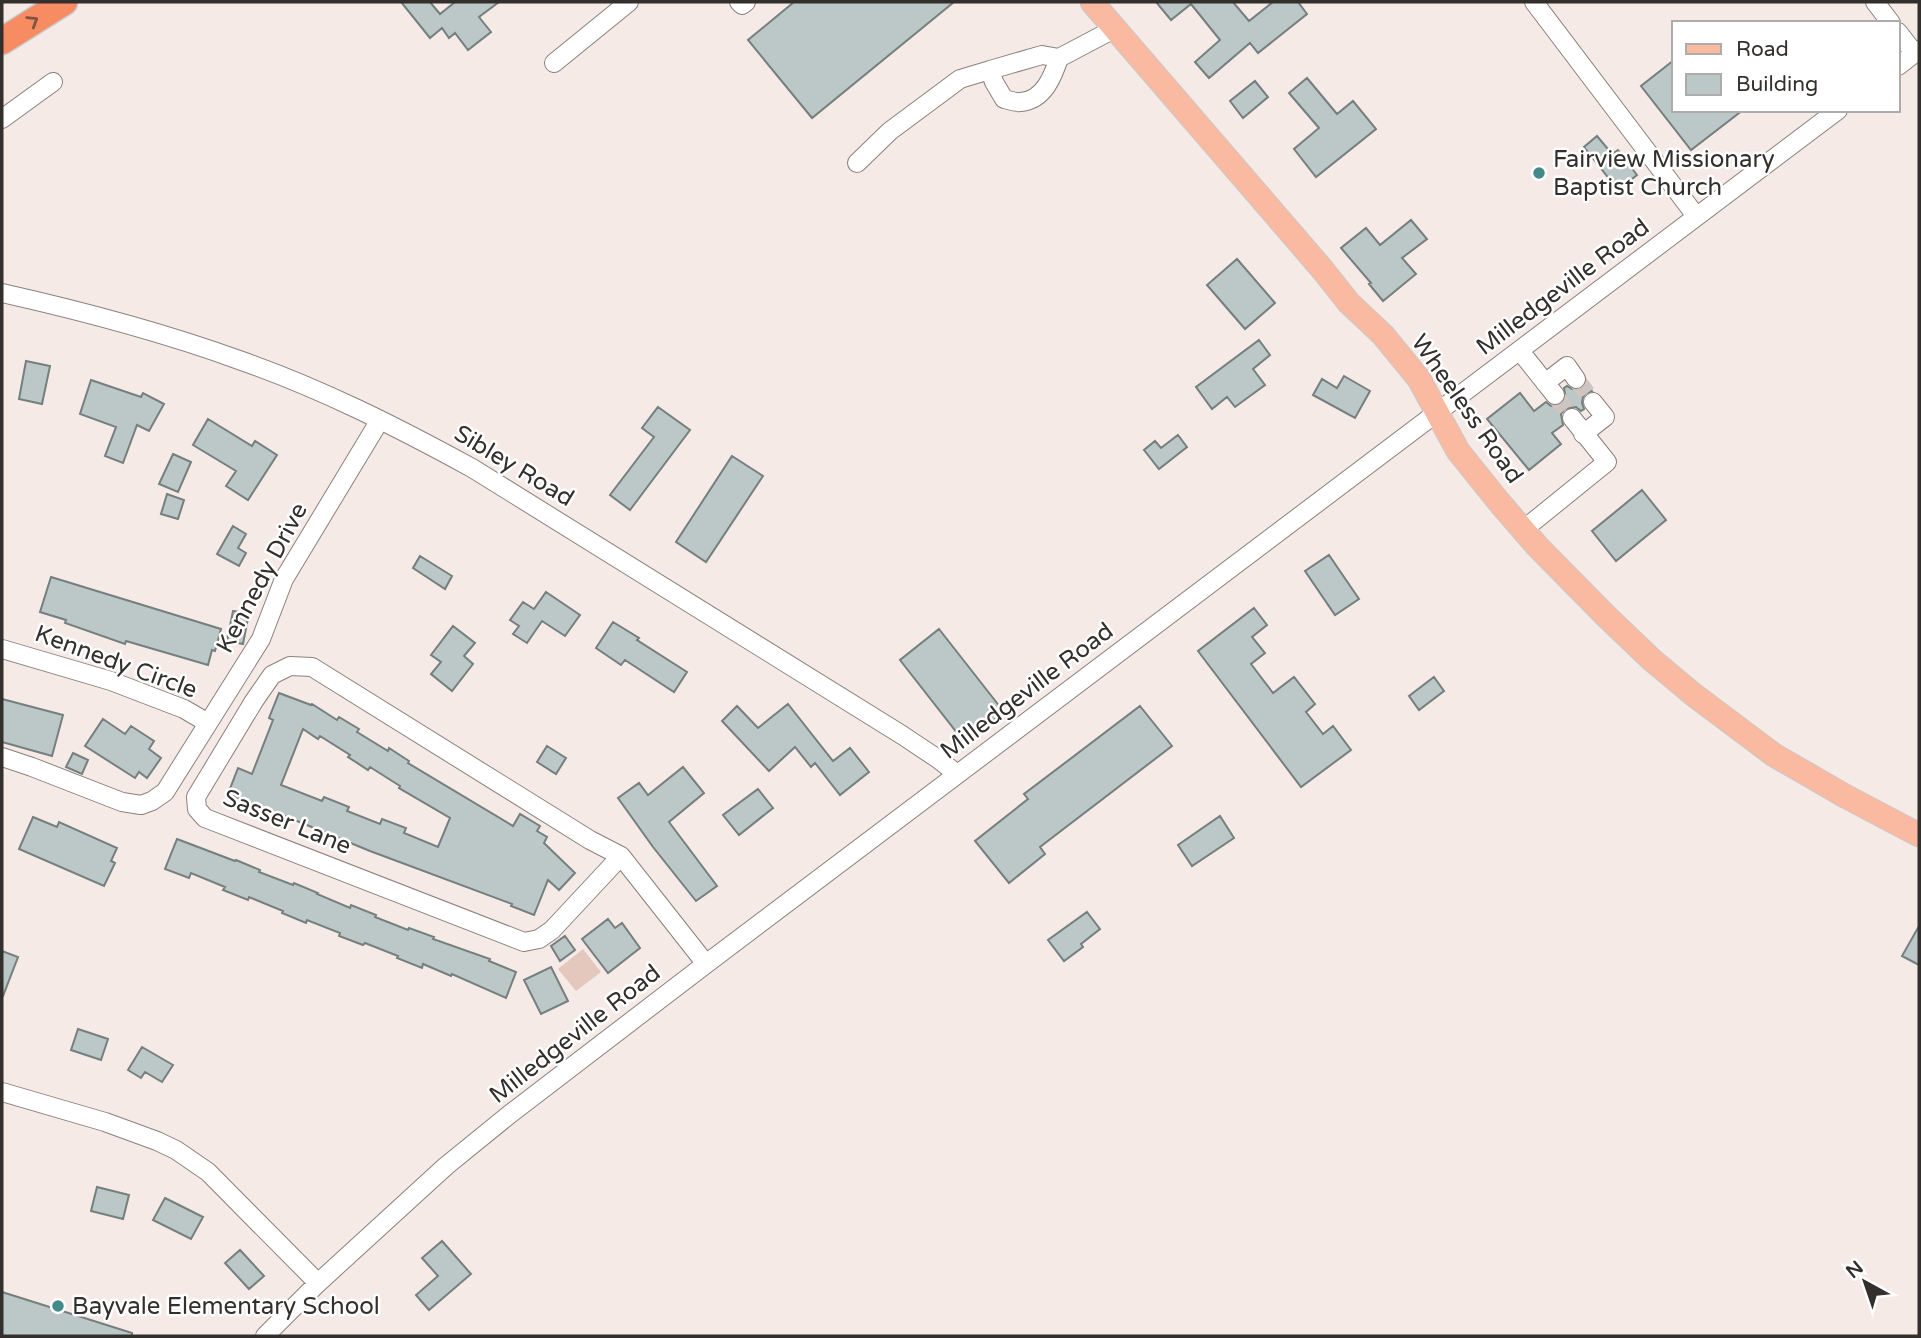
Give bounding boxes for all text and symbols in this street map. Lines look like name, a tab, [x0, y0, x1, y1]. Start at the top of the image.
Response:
one-way arrow	[25, 17, 38, 30]
legend	[1672, 21, 1900, 112]
text: Road	[1736, 37, 1789, 62]
text: Building	[1736, 72, 1818, 97]
place label: Fairview Missionary Baptist Church	[1553, 145, 1775, 202]
marker: Fairview Missionary Baptist Church	[1531, 165, 1547, 181]
street label: Milledgeville Road	[1471, 213, 1655, 361]
street label: Wheeless Road	[1405, 329, 1529, 489]
street label: Sibley Road	[449, 419, 579, 513]
street label: Kennedy Drive	[210, 498, 314, 658]
street label: Milledgeville Road	[935, 617, 1119, 765]
street label: Kennedy Circle	[31, 619, 201, 705]
street label: Sasser Lane	[219, 783, 355, 861]
street label: Milledgeville Road	[484, 958, 666, 1110]
north arrow	[1830, 1247, 1900, 1317]
text: N	[1842, 1256, 1868, 1283]
place label: Bayvale Elementary School	[72, 1292, 380, 1321]
marker: Bayvale Elementary School	[50, 1298, 66, 1314]

